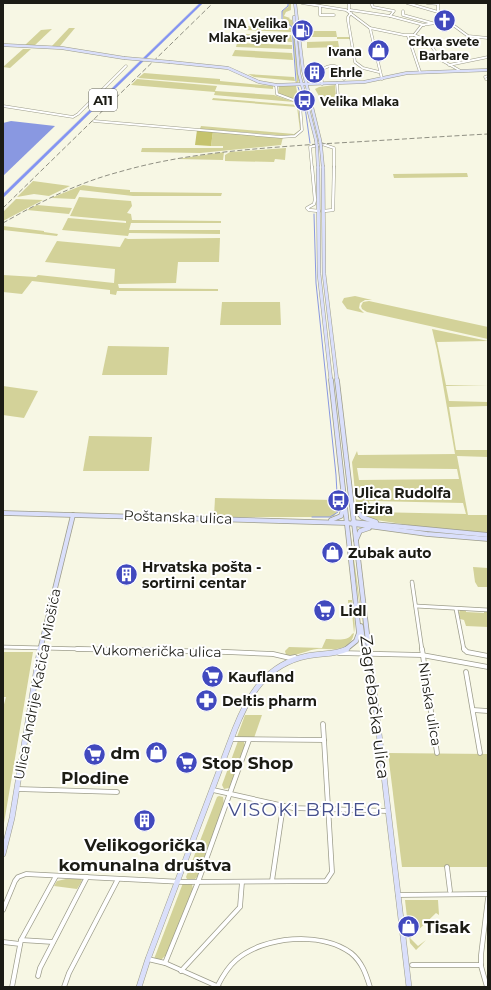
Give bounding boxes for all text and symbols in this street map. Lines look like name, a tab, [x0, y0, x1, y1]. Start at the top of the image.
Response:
church icon: crkva svete Barbare	[431, 7, 457, 33]
place label: INA Velika Mlaka-sjever	[208, 16, 288, 45]
fuel station icon: INA Velika Mlaka-sjever	[290, 17, 316, 43]
place label: crkva svete Barbare	[409, 34, 480, 63]
shop icon: Ivana	[365, 38, 391, 64]
place label: Ivana	[328, 44, 362, 59]
building icon: Ehrle	[301, 59, 327, 85]
place label: Ehrle	[330, 65, 363, 80]
bus stop icon: Velika Mlaka	[292, 88, 318, 114]
road number: A11	[89, 89, 117, 111]
place label: Velika Mlaka	[319, 94, 399, 109]
place label: Ulica Rudolfa Fizira	[354, 484, 451, 518]
bus stop icon: Ulica Rudolfa Fizira	[326, 488, 352, 514]
street label: Poštanska ulica	[123, 506, 233, 528]
shop icon: Zubak auto	[320, 540, 346, 566]
place label: Zubak auto	[348, 544, 432, 562]
place label: Hrvatska pošta - sortirni centar	[142, 558, 262, 592]
building icon: Hrvatska pošta - sortirni centar	[114, 562, 140, 588]
street label: Ulica Andrije Kačića Miošića	[10, 587, 64, 781]
supermarket icon: Lidl	[311, 598, 337, 624]
place label: Lidl	[340, 602, 367, 620]
street label: Zagrebačka ulica	[356, 634, 394, 780]
street label: Vukomerička ulica	[92, 641, 222, 661]
street label: Ninska ulica	[414, 661, 446, 747]
supermarket icon: Kaufland	[200, 664, 226, 690]
place label: Kaufland	[228, 668, 294, 686]
pharmacy icon: Deltis pharm	[193, 688, 219, 714]
place label: Deltis pharm	[222, 692, 317, 710]
shop icon: dm	[143, 740, 169, 766]
supermarket icon: Plodine	[82, 741, 108, 767]
place label: dm	[110, 743, 140, 763]
supermarket icon: Stop Shop	[174, 750, 200, 776]
place label: Stop Shop	[202, 753, 293, 773]
place label: Plodine	[61, 768, 129, 788]
district label: VISOKI BRIJEG	[228, 798, 382, 821]
building icon: Velikogorička komunalna društva	[132, 808, 158, 834]
place label: Velikogorička komunalna društva	[58, 835, 232, 875]
shop icon: Tisak	[396, 914, 422, 940]
place label: Tisak	[424, 917, 471, 937]

